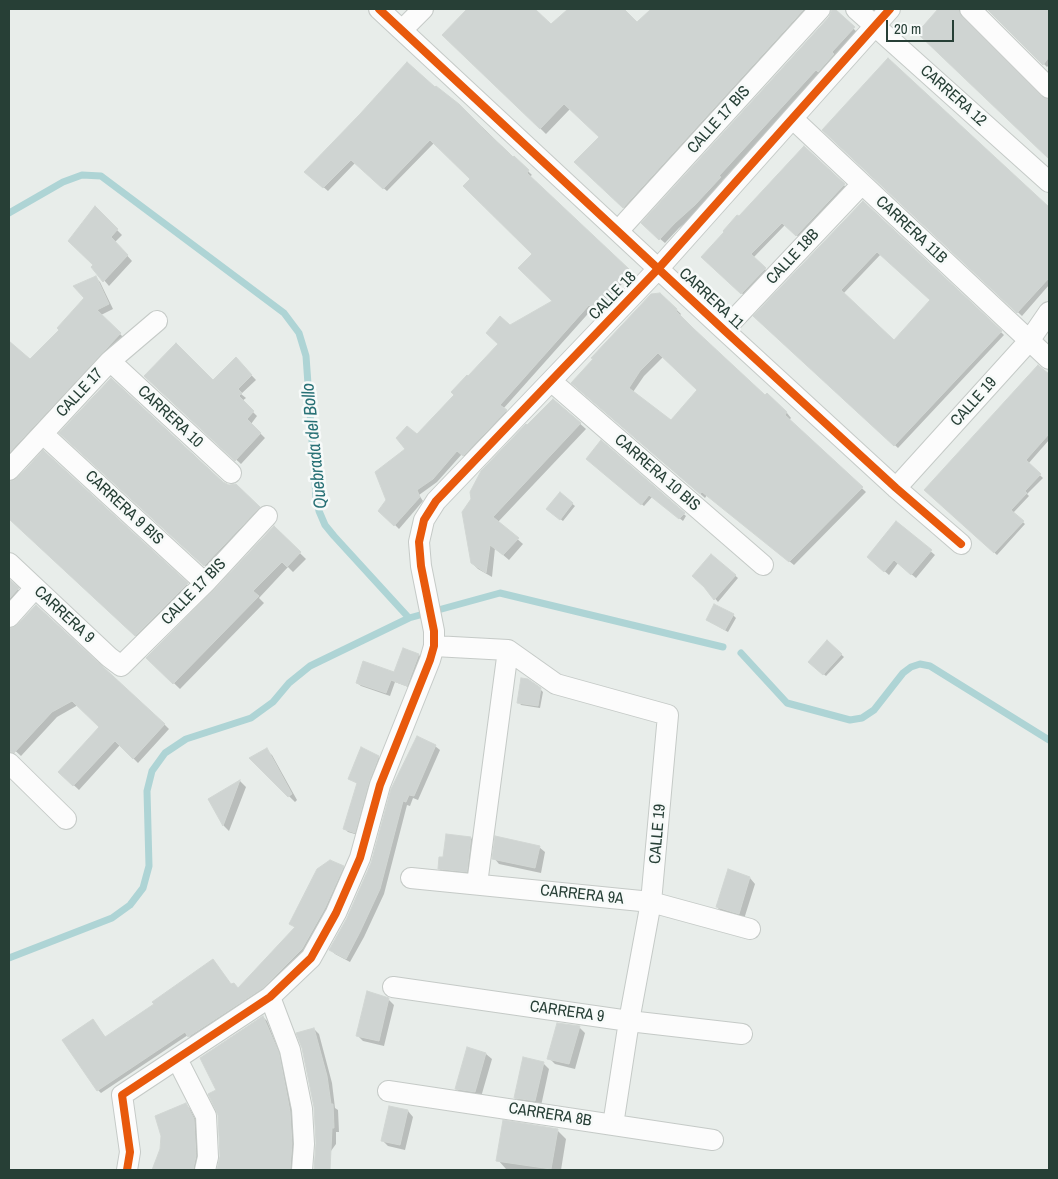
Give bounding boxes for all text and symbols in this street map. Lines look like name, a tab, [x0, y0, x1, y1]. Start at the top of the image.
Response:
scale bar	[888, 10, 956, 42]
text: 20 m	[894, 18, 921, 39]
street label: CARRERA 12	[916, 61, 990, 131]
street label: CALLE 17 BIS	[684, 82, 754, 158]
street label: CARRERA 11B	[871, 192, 951, 268]
street label: CALLE 18B	[763, 225, 823, 289]
street label: CARRERA 11	[675, 264, 747, 334]
street label: CALLE 18	[585, 268, 641, 324]
street label: CALLE 17	[53, 365, 107, 421]
street label: CALLE 19	[947, 373, 1001, 431]
street label: CARRERA 10	[133, 382, 207, 452]
water label: Quebrada del Bollo	[298, 382, 332, 510]
street label: CARRERA 10 BIS	[610, 431, 704, 515]
street label: CARRERA 9 BIS	[81, 467, 167, 549]
street label: CALLE 17 BIS	[158, 555, 230, 629]
street label: CARRERA 9	[30, 582, 98, 648]
street label: CALLE 19	[646, 803, 670, 865]
street label: CARRERA 9A	[539, 881, 625, 909]
street label: CARRERA 9	[528, 997, 606, 1027]
street label: CARRERA 8B	[507, 1099, 593, 1131]

